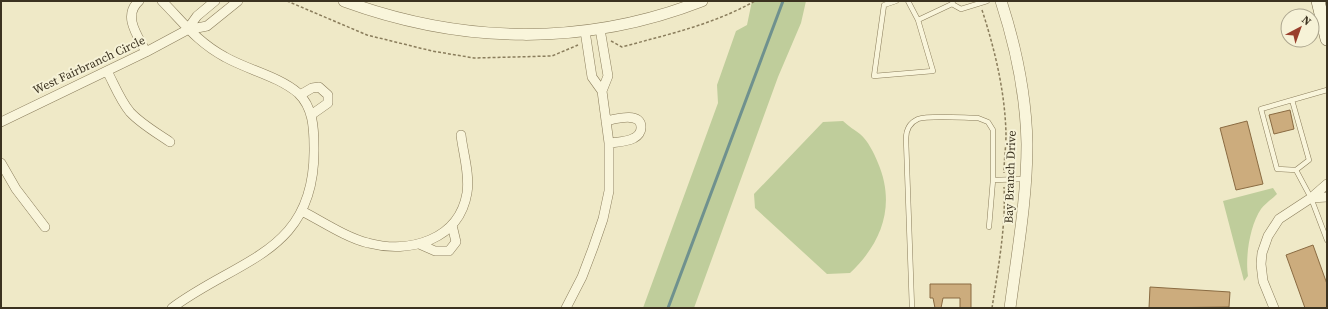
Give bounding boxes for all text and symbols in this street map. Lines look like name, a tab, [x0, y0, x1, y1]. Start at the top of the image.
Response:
north arrow	[1280, 8, 1320, 48]
text: N	[1298, 13, 1314, 29]
street label: West Fairbranch Circle	[30, 32, 148, 98]
street label: Bay Branch Drive	[1000, 130, 1020, 224]

